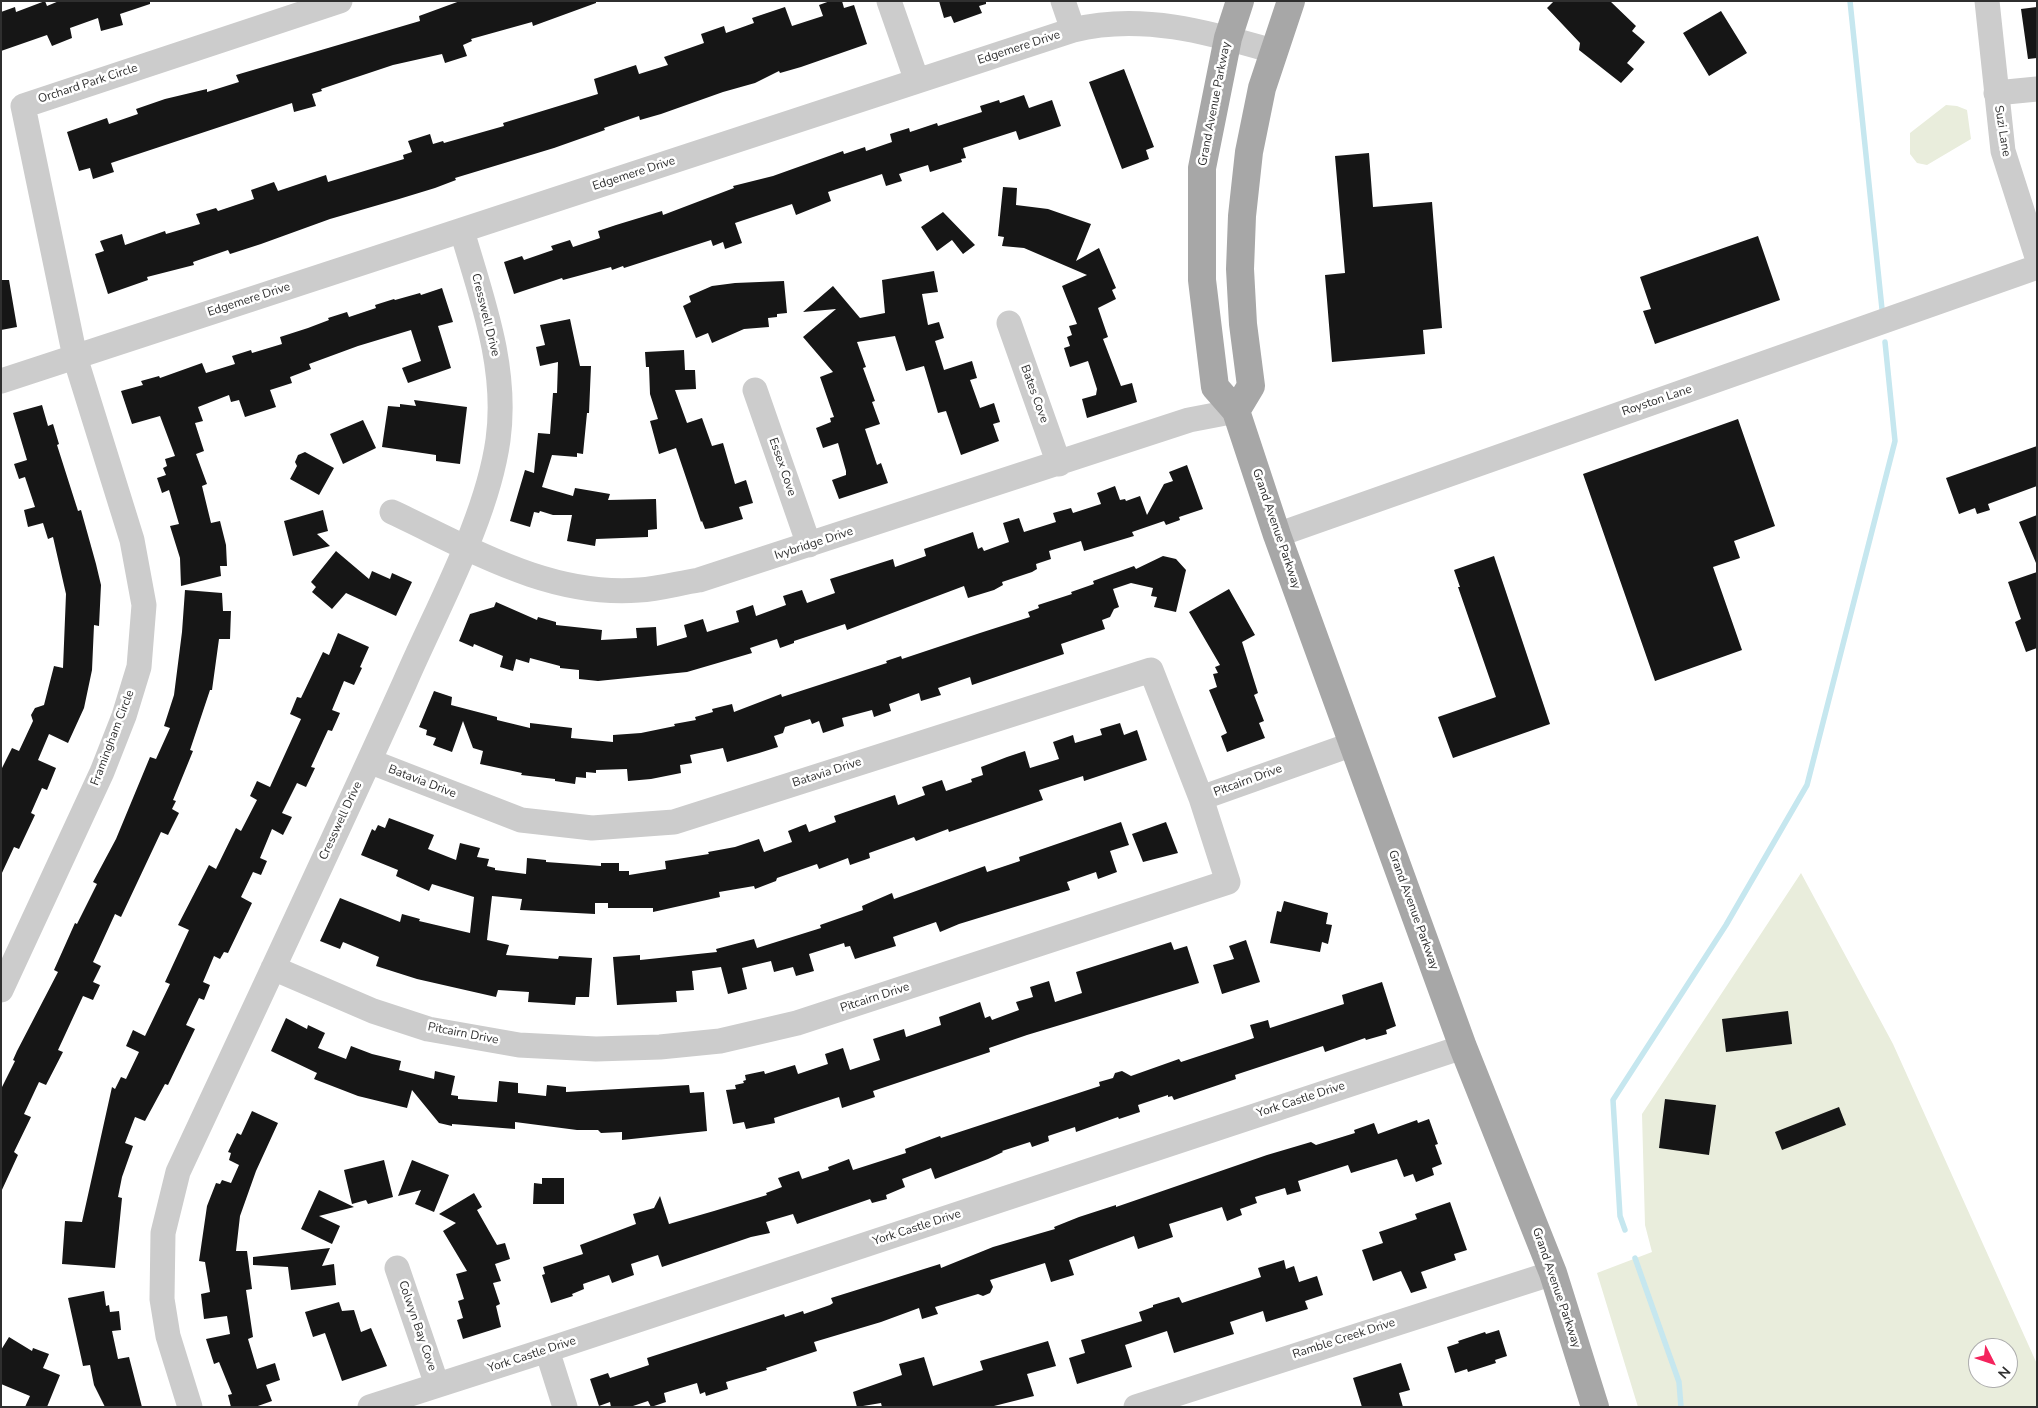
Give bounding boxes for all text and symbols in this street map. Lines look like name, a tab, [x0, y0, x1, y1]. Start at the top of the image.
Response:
street label: Edgemere Drive	[976, 28, 1062, 68]
street label: Grand Avenue Parkway	[1196, 41, 1234, 167]
street label: Orchard Park Circle	[36, 61, 140, 107]
street label: Suzi Lane	[1991, 104, 2013, 158]
street label: Edgemere Drive	[591, 154, 677, 194]
street label: Cresswell Drive	[468, 272, 502, 358]
street label: Edgemere Drive	[206, 280, 292, 320]
street label: Bates Cove	[1017, 363, 1051, 425]
street label: Royston Lane	[1620, 382, 1694, 420]
street label: Essex Cove	[765, 436, 799, 498]
street label: Grand Avenue Parkway	[1249, 467, 1303, 591]
street label: Ivybridge Drive	[773, 525, 855, 563]
street label: Framingham Circle	[88, 688, 138, 788]
street label: Batavia Drive	[791, 755, 863, 791]
street label: Batavia Drive	[386, 762, 458, 802]
street label: Pitcairn Drive	[1212, 762, 1284, 800]
street label: Cresswell Drive	[316, 779, 366, 863]
street label: Grand Avenue Parkway	[1385, 848, 1441, 972]
street label: Pitcairn Drive	[839, 980, 911, 1016]
street label: Pitcairn Drive	[426, 1020, 500, 1048]
street label: York Castle Drive	[1255, 1079, 1347, 1121]
street label: York Castle Drive	[871, 1207, 963, 1249]
street label: Grand Avenue Parkway	[1529, 1226, 1583, 1350]
street label: Colwyn Bay Cove	[395, 1279, 439, 1373]
street label: Ramble Creek Drive	[1291, 1316, 1397, 1362]
street label: York Castle Drive	[486, 1334, 578, 1376]
north arrow	[1968, 1338, 2018, 1388]
text: N	[1993, 1362, 2015, 1383]

